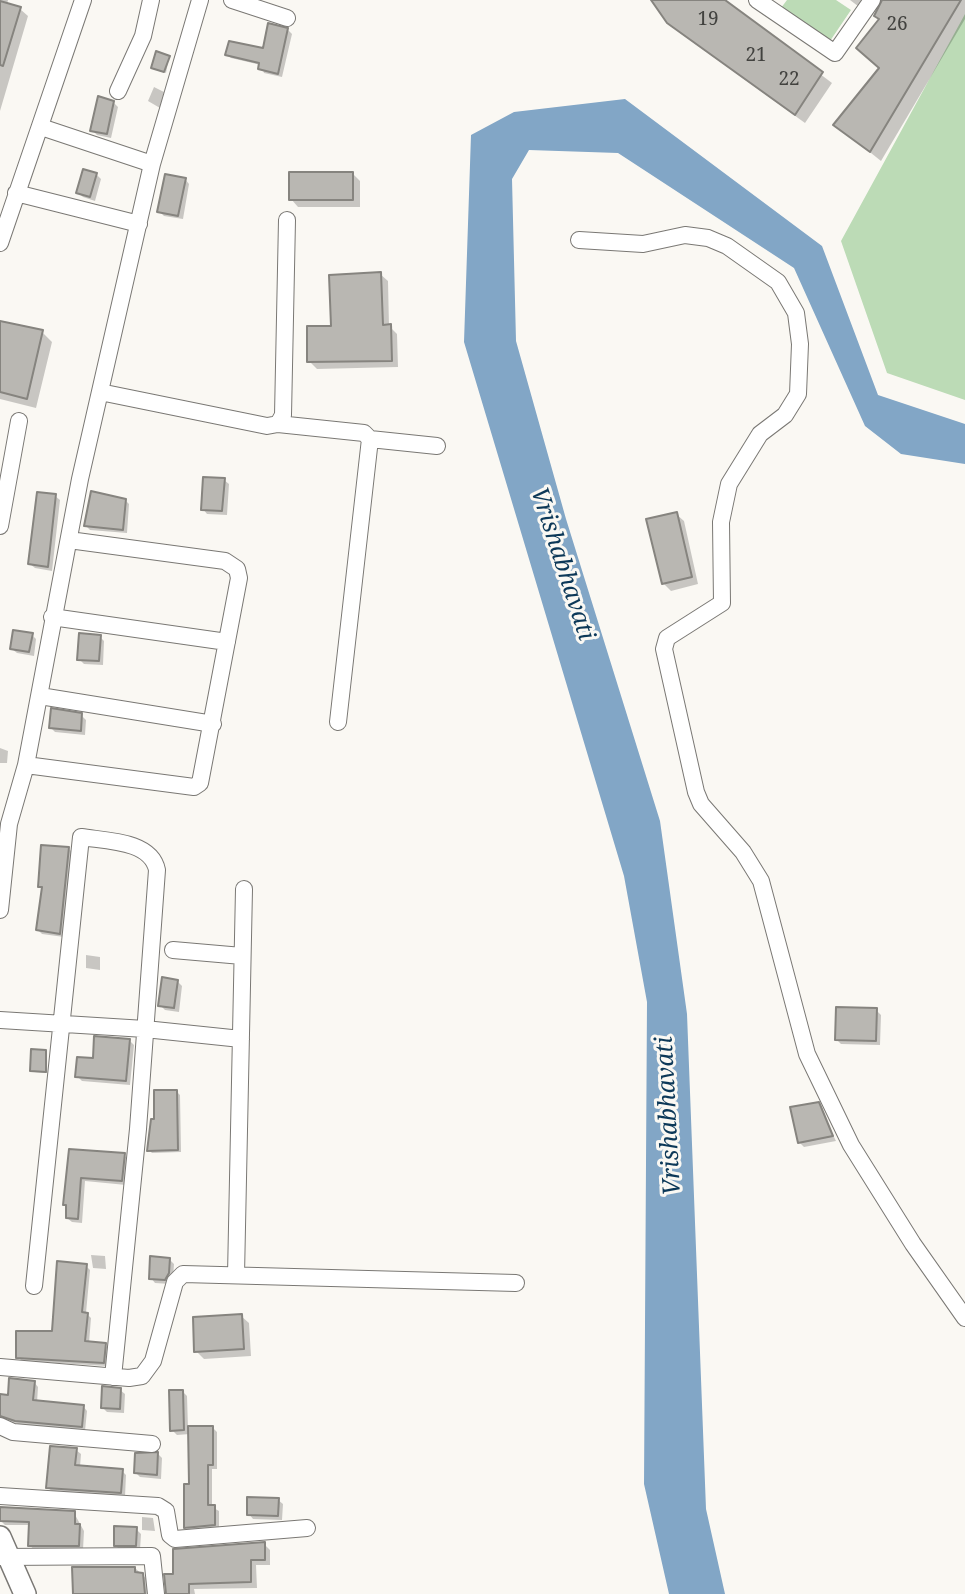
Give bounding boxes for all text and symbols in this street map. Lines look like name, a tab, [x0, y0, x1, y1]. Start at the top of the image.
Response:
house number: 19	[697, 9, 719, 31]
house number: 26	[886, 14, 908, 36]
house number: 21	[745, 45, 767, 67]
house number: 22	[778, 69, 800, 91]
water label: Vrishabhavati	[524, 484, 600, 644]
water label: Vrishabhavati	[650, 1036, 688, 1196]

